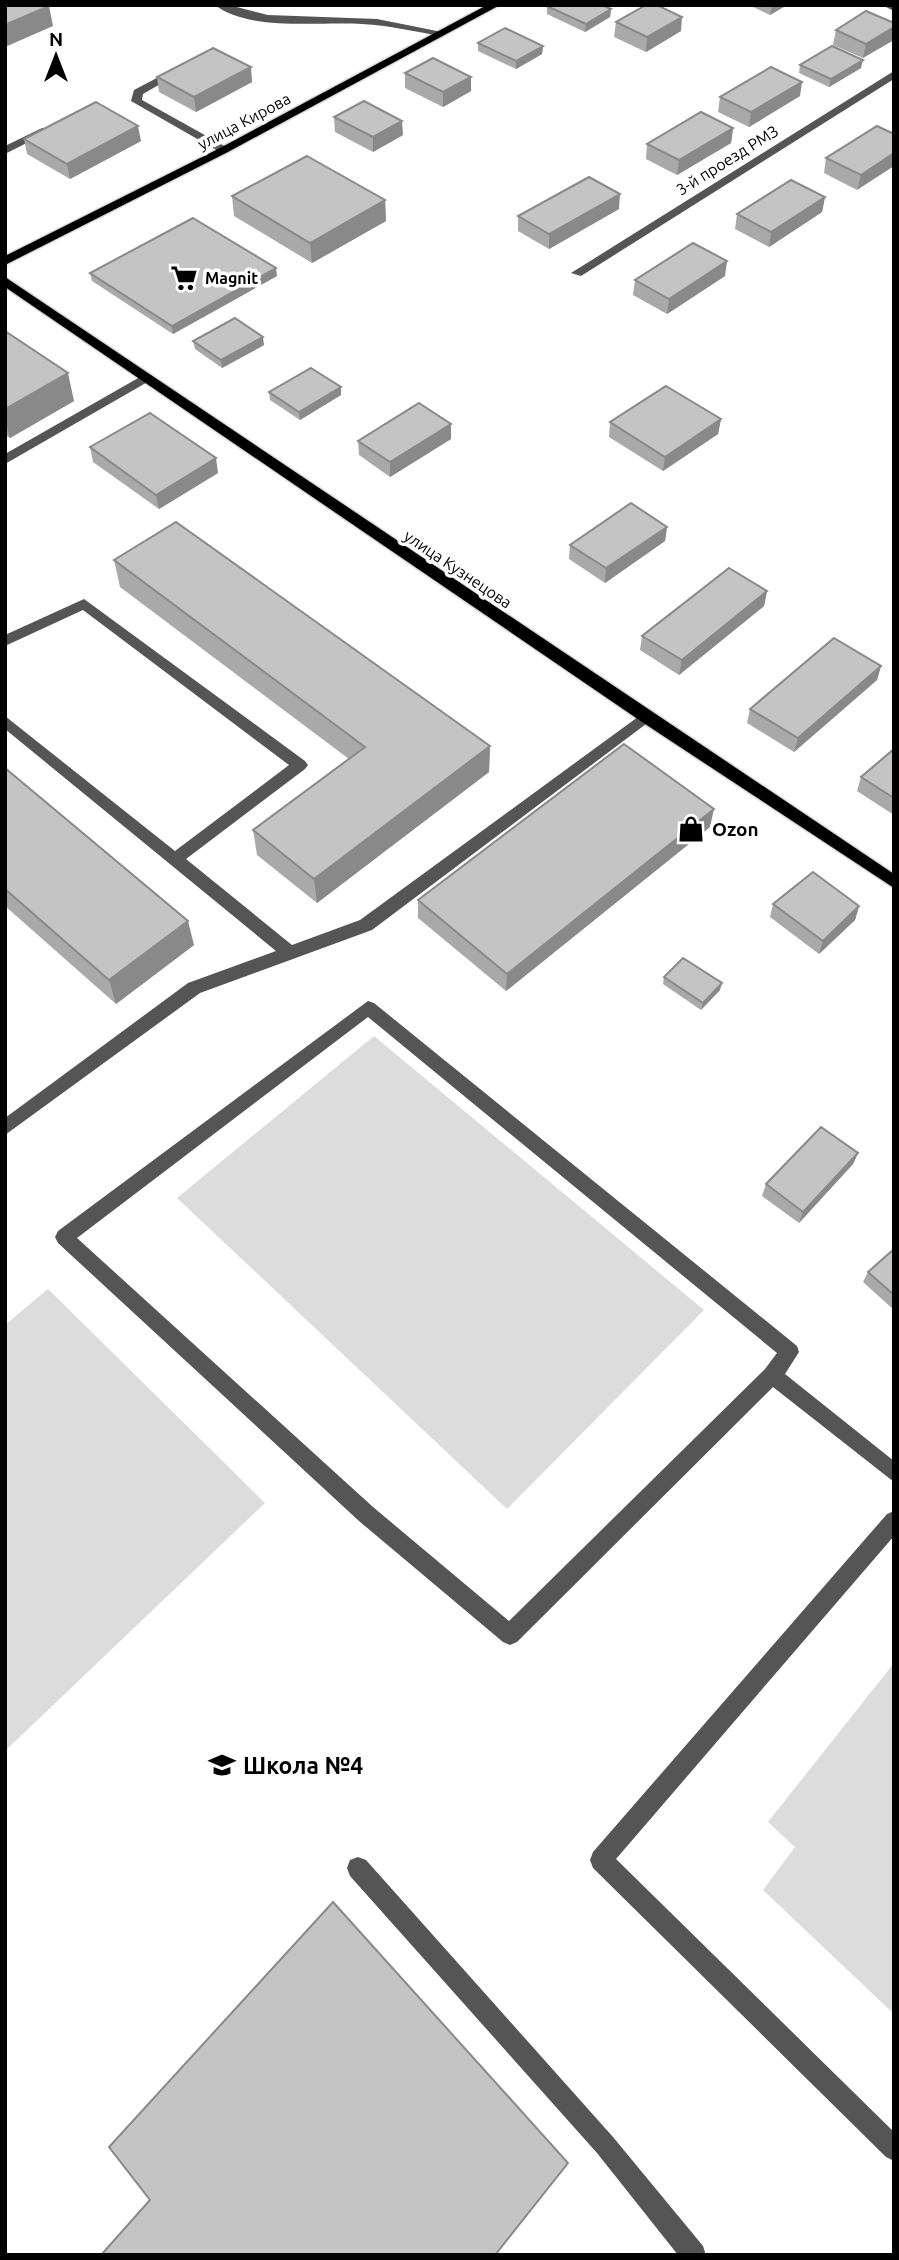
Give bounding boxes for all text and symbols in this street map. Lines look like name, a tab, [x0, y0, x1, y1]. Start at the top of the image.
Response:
north arrow	[21, 21, 91, 91]
text: N	[49, 28, 63, 50]
street label: улица Кирова	[195, 89, 293, 153]
street label: 3-й проезд РМЗ	[673, 121, 781, 199]
supermarket icon: Magnit	[169, 263, 199, 293]
place label: Magnit	[205, 269, 258, 287]
street label: улица Кузнецова	[401, 526, 515, 612]
shop icon: Ozon	[676, 814, 706, 844]
place label: Ozon	[712, 818, 759, 840]
school or university icon: Школа №4	[207, 1750, 237, 1780]
place label: Школа №4	[243, 1753, 363, 1778]

